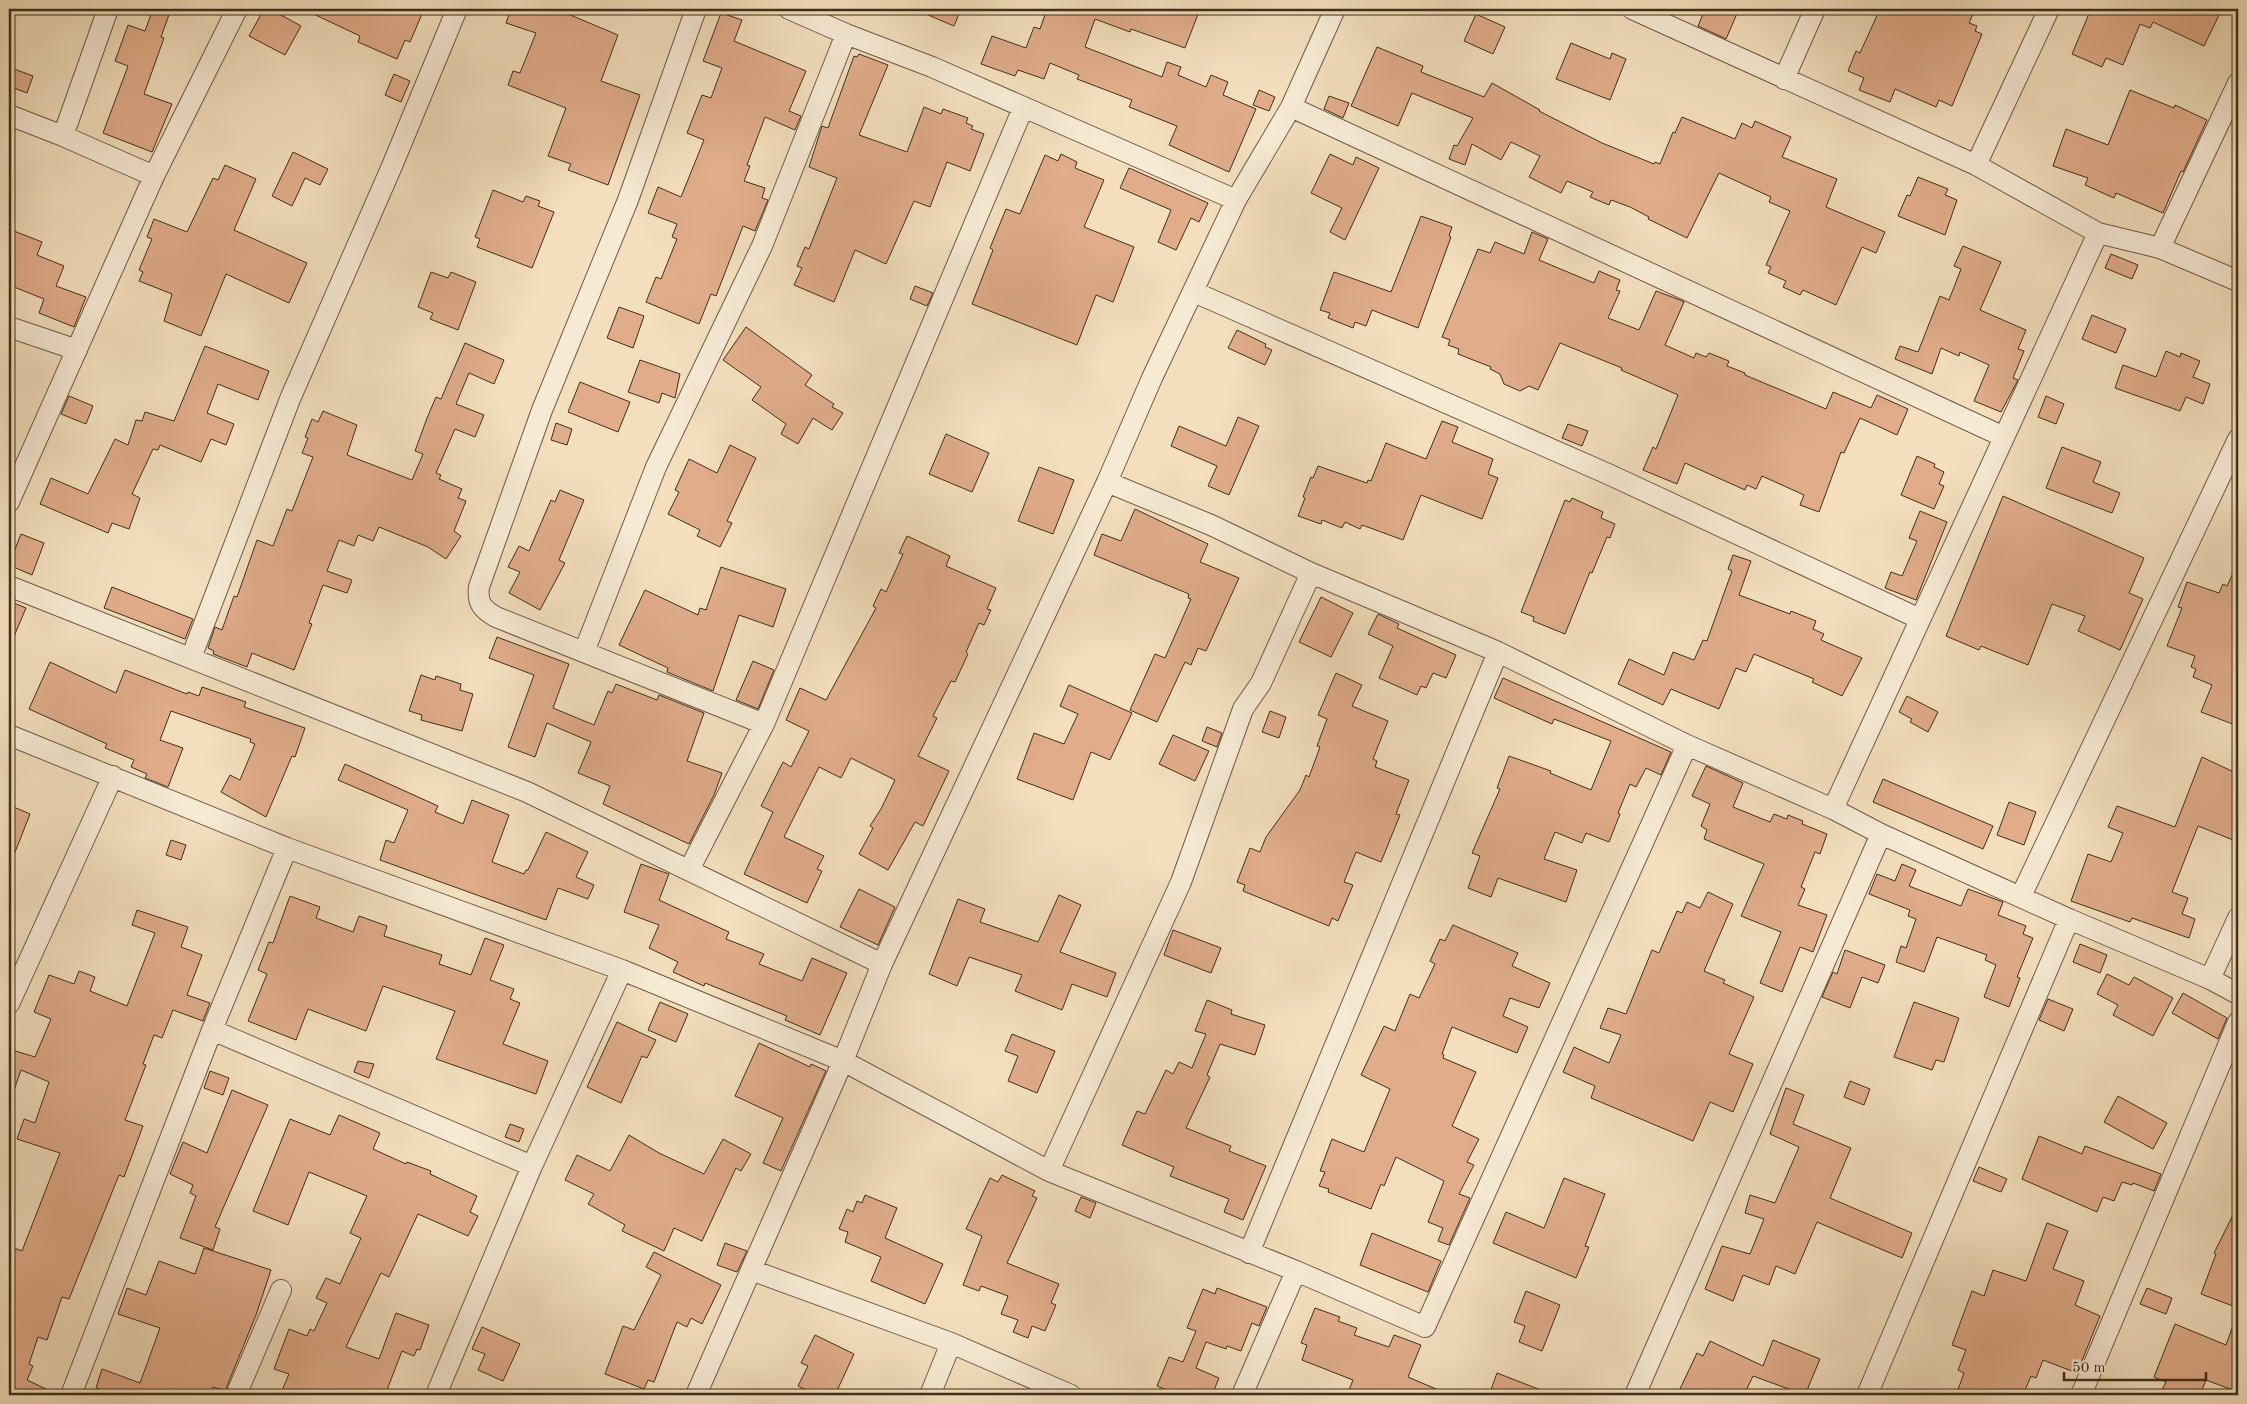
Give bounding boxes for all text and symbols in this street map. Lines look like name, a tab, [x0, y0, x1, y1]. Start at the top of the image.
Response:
scale bar	[2064, 1349, 2207, 1381]
text: 50 m	[2072, 1361, 2106, 1376]

